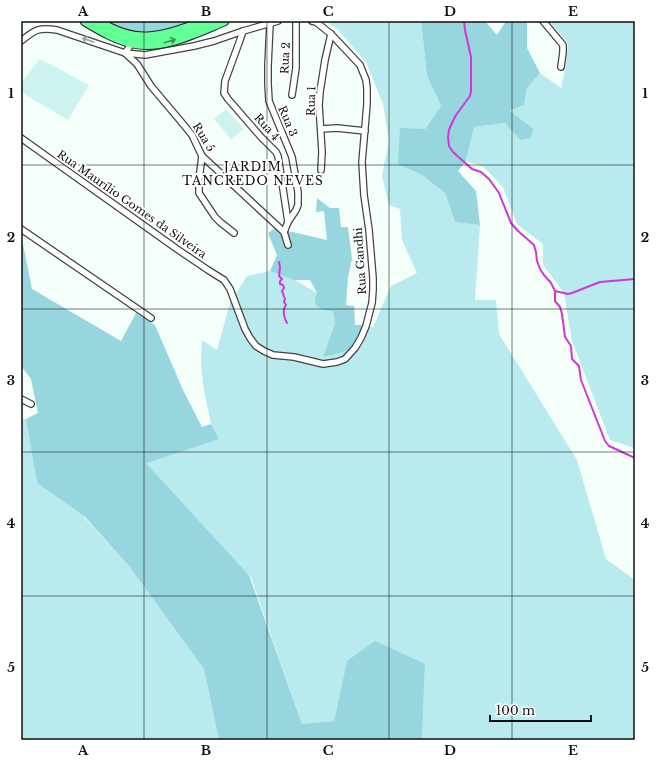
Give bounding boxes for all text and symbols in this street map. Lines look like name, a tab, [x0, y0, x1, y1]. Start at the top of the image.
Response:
text: A	[77, 3, 89, 20]
text: B	[201, 3, 211, 20]
text: C	[323, 3, 334, 20]
text: D	[444, 3, 456, 20]
text: E	[568, 3, 578, 20]
one-way arrow	[83, 36, 95, 44]
one-way arrow	[163, 37, 176, 44]
street label: Rua 2	[277, 41, 293, 74]
text: 1	[8, 85, 14, 102]
text: 1	[642, 85, 648, 102]
street label: Rua 1	[303, 86, 319, 116]
street label: Rua 3	[275, 104, 301, 139]
street label: Rua 4	[251, 111, 283, 143]
street label: Rua 5	[190, 120, 218, 154]
street label: Rua Maurílio Gomes da Silveira	[55, 147, 210, 262]
district label: JARDIM TANCREDO NEVES	[182, 159, 324, 188]
street label: Rua Gandhi	[351, 227, 369, 295]
text: 2	[7, 229, 15, 246]
text: 2	[641, 229, 649, 246]
text: 3	[7, 372, 15, 389]
text: 3	[641, 372, 649, 389]
text: 4	[7, 515, 16, 532]
text: 4	[641, 515, 650, 532]
text: 5	[7, 659, 15, 676]
text: 5	[641, 659, 649, 676]
scale bar	[490, 697, 591, 723]
text: 100 m	[496, 703, 535, 718]
text: A	[77, 742, 89, 759]
text: B	[201, 742, 211, 759]
text: C	[323, 742, 334, 759]
text: D	[444, 742, 456, 759]
text: E	[568, 742, 578, 759]

